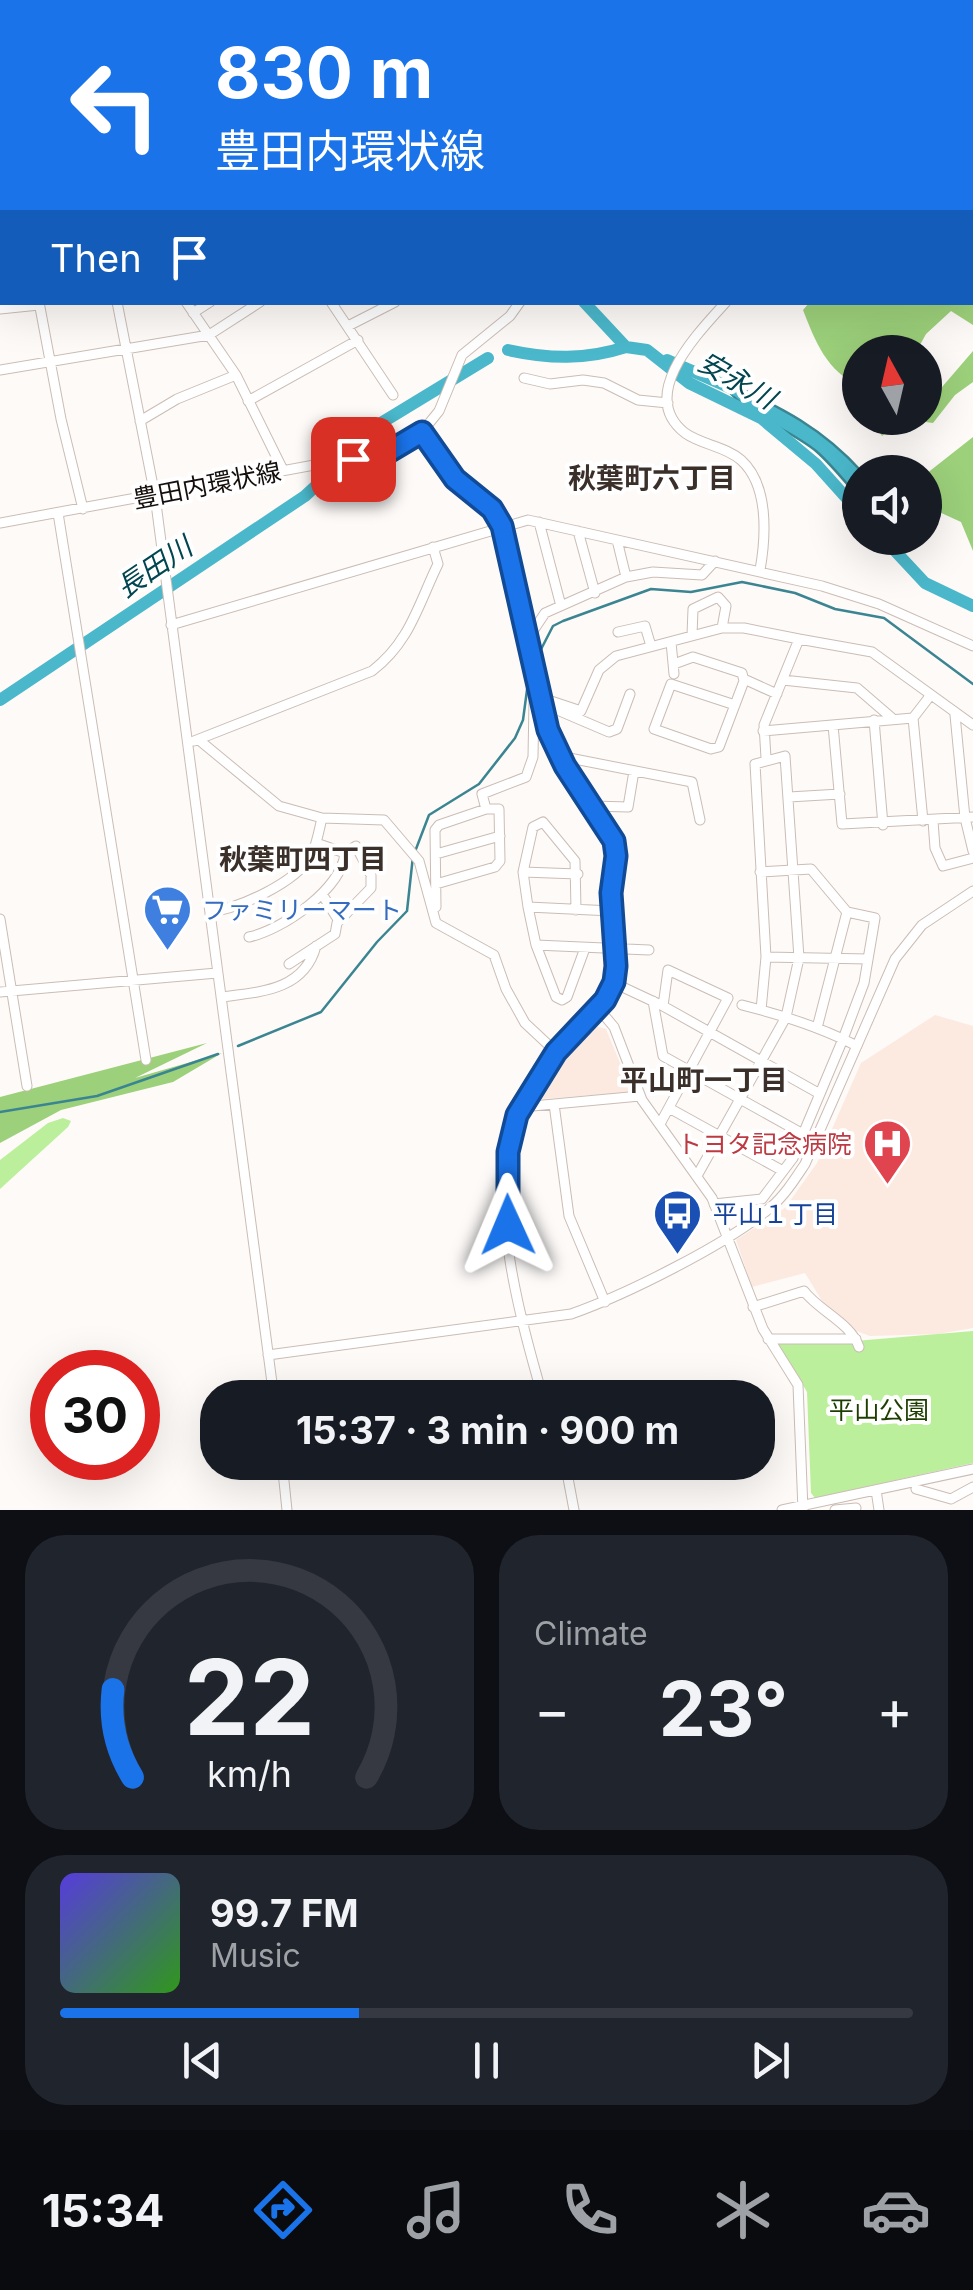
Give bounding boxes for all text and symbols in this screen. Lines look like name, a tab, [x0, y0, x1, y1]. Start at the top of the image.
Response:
text: 830 m	[215, 30, 433, 115]
icon: left	[50, 40, 180, 170]
text: 豊田内環状線	[215, 123, 485, 178]
icon: arrive	[162, 230, 217, 285]
text: Then	[50, 235, 142, 281]
north arrow	[842, 335, 942, 435]
map controls	[842, 335, 942, 555]
water label: 安永川	[692, 344, 784, 417]
pin	[311, 417, 396, 502]
icon: arrive	[326, 432, 381, 487]
button: sound	[842, 455, 942, 555]
street label: 豊田内環状線	[131, 456, 283, 514]
district label: 秋葉町六丁目	[568, 461, 736, 495]
water label: 長田川	[110, 528, 201, 605]
district label: 秋葉町四丁目	[219, 842, 387, 876]
supermarket icon: ファミリーマート	[141, 884, 193, 952]
place label: ファミリーマート	[202, 895, 402, 925]
district label: 平山町一丁目	[620, 1063, 788, 1097]
hospital icon: トヨタ記念病院	[861, 1118, 913, 1186]
place label: トヨタ記念病院	[677, 1129, 852, 1159]
position arrow	[456, 1173, 560, 1277]
bus stop icon: 平山１丁目	[652, 1188, 704, 1256]
place label: 平山１丁目	[713, 1199, 838, 1229]
speed limit sign: 30	[30, 1350, 160, 1480]
park label: 平山公園	[829, 1395, 929, 1425]
text: 15:37 · 3 min · 900 m	[296, 1407, 679, 1453]
text: Climate	[534, 1614, 648, 1653]
text: 22	[184, 1634, 315, 1760]
text: 23°	[659, 1663, 788, 1754]
text: −	[534, 1677, 570, 1743]
text: +	[877, 1677, 913, 1743]
text: km/h	[207, 1752, 292, 1796]
text: 99.7 FM	[210, 1890, 359, 1936]
text: Music	[210, 1936, 301, 1975]
icon: previous	[175, 2033, 230, 2088]
icon: pause	[459, 2033, 514, 2088]
icon: next	[743, 2033, 798, 2088]
icon: directions	[248, 2175, 318, 2245]
icon: music	[401, 2175, 471, 2245]
icon: phone	[555, 2175, 625, 2245]
icon: climate	[708, 2175, 778, 2245]
icon: car	[861, 2175, 931, 2245]
text: 15:34	[42, 2183, 164, 2238]

